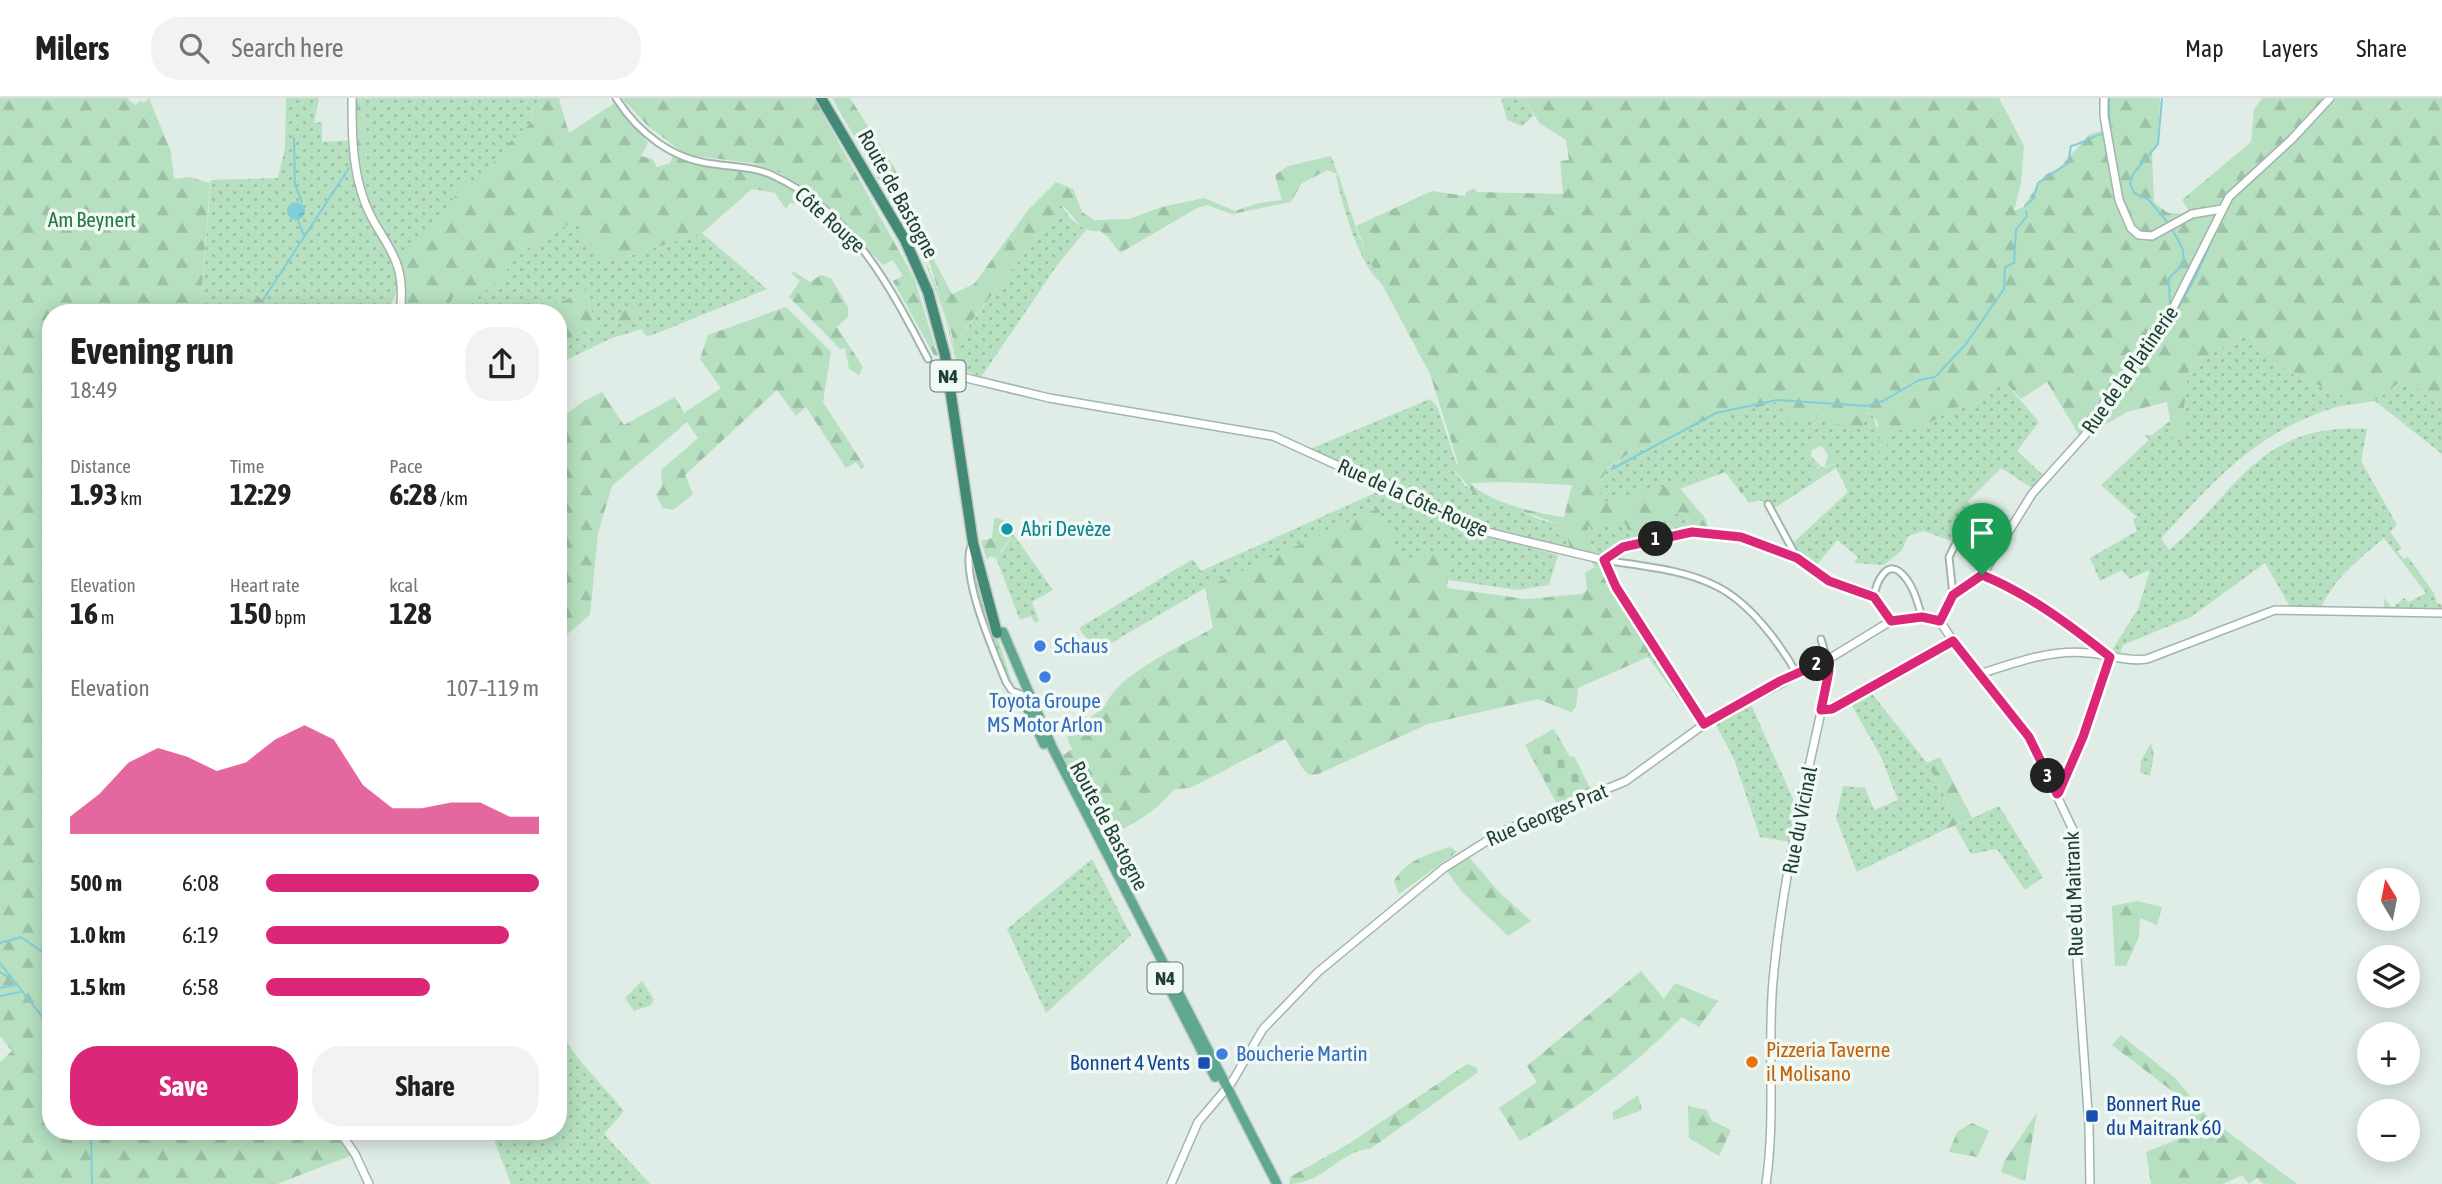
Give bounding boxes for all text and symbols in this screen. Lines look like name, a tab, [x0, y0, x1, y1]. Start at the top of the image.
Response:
search box	[151, 17, 641, 80]
text: Milers	[35, 29, 109, 67]
icon: search	[175, 29, 213, 67]
text: Search here	[231, 33, 344, 63]
text: Map	[2185, 35, 2224, 62]
text: Layers	[2262, 35, 2318, 62]
text: Share	[2356, 35, 2407, 62]
street label: Route de Bastogne	[854, 125, 944, 262]
street label: Côte Rouge	[791, 181, 871, 257]
park label: Am Beynert	[48, 207, 136, 231]
street label: Rue de la Platinerie	[2076, 301, 2182, 438]
button: share	[465, 327, 539, 401]
text: Evening run	[70, 329, 234, 372]
road number: N4	[930, 360, 965, 392]
text: 18:49	[70, 377, 117, 403]
street label: Rue de la Côte-Rouge	[1334, 453, 1492, 541]
text: Distance	[70, 455, 131, 477]
text: Time	[230, 455, 264, 477]
text: Pace	[389, 455, 423, 477]
text: 1.93	[70, 477, 118, 511]
text: 12:29	[230, 477, 291, 511]
text: 6:28	[389, 477, 437, 511]
text: km	[118, 487, 142, 509]
text: /km	[437, 487, 468, 509]
pin	[1952, 503, 2012, 575]
icon: arrive	[1963, 514, 2001, 552]
place label: Abri Devèze	[1021, 516, 1111, 540]
marker: Abri Devèze	[999, 521, 1015, 537]
pin: 1	[1638, 522, 1674, 556]
text: 1	[1651, 527, 1660, 549]
text: Elevation	[70, 574, 136, 596]
text: Heart rate	[230, 574, 300, 596]
text: kcal	[389, 574, 418, 596]
text: 16	[70, 596, 98, 630]
text: 150	[230, 596, 272, 630]
text: 128	[389, 596, 432, 630]
text: m	[98, 606, 115, 628]
text: bpm	[272, 606, 306, 628]
place label: Schaus	[1054, 633, 1108, 657]
marker: Schaus	[1032, 638, 1048, 654]
pin: 2	[1800, 646, 1834, 682]
text: 2	[1812, 652, 1821, 674]
marker: Toyota Groupe MS Motor Arlon	[1037, 669, 1053, 685]
text: Elevation	[70, 675, 150, 701]
text: 107–119 m	[446, 675, 539, 701]
place label: Toyota Groupe MS Motor Arlon	[987, 688, 1103, 736]
street label: Route de Bastogne	[1066, 757, 1154, 894]
pin: 3	[2030, 758, 2066, 794]
street label: Rue du Vicinal	[1777, 763, 1821, 876]
text: 3	[2043, 764, 2052, 786]
street label: Rue Georges Prat	[1482, 778, 1611, 850]
street label: Rue du Maitrank	[2059, 831, 2087, 957]
north arrow	[2357, 868, 2420, 931]
map controls	[2357, 868, 2420, 1162]
text: 500 m	[70, 870, 122, 896]
text: 6:08	[182, 870, 219, 896]
text: 1.0 km	[70, 922, 126, 948]
text: 6:19	[182, 922, 219, 948]
button: layers	[2357, 945, 2420, 1008]
road number: N4	[1148, 962, 1182, 993]
text: 1.5 km	[70, 974, 126, 1000]
text: 6:58	[182, 974, 219, 1000]
button: +	[2357, 1022, 2420, 1085]
place label: Pizzeria Taverne il Molisano	[1766, 1037, 1890, 1085]
place label: Boucherie Martin	[1236, 1041, 1368, 1065]
button: Save	[70, 1046, 298, 1126]
button: Share	[312, 1046, 539, 1126]
marker: Boucherie Martin	[1214, 1046, 1230, 1062]
place label: Bonnert 4 Vents	[1070, 1050, 1190, 1074]
marker: Pizzeria Taverne il Molisano	[1744, 1054, 1760, 1070]
marker: Bonnert 4 Vents	[1196, 1055, 1212, 1071]
place label: Bonnert Rue du Maitrank 60	[2106, 1091, 2221, 1139]
button: −	[2357, 1099, 2420, 1162]
marker: Bonnert Rue du Maitrank 60	[2084, 1108, 2100, 1124]

